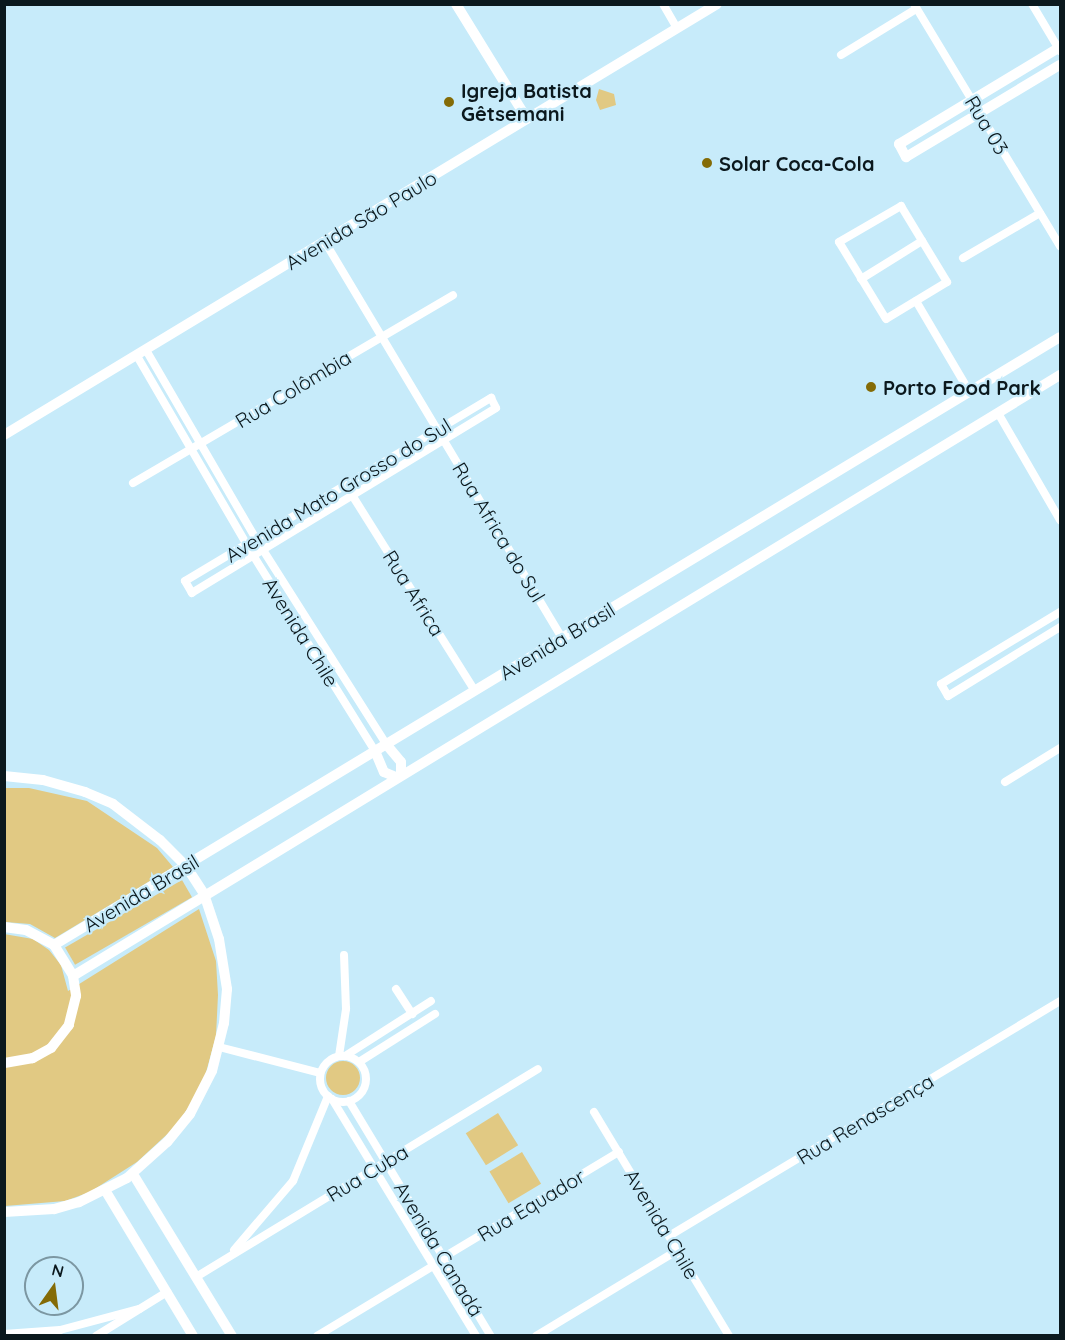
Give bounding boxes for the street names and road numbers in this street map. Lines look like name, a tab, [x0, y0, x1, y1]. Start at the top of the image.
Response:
street label: Rua 03	[960, 91, 1014, 159]
street label: Avenida São Paulo	[281, 165, 441, 275]
street label: Rua Colômbia	[231, 345, 355, 433]
street label: Avenida Mato Grosso do Sul	[221, 413, 455, 567]
street label: Rua Africa do Sul	[448, 458, 550, 606]
street label: Rua Africa	[378, 546, 450, 640]
street label: Avenida Chile	[258, 573, 344, 691]
street label: Avenida Brasil	[495, 597, 619, 685]
street label: Avenida Brasil	[79, 849, 203, 937]
street label: Rua Renascença	[792, 1069, 938, 1169]
street label: Rua Cuba	[322, 1139, 412, 1207]
street label: Rua Equador	[473, 1164, 589, 1246]
street label: Avenida Chile	[620, 1165, 704, 1283]
street label: Avenida Canadá	[389, 1177, 489, 1321]

